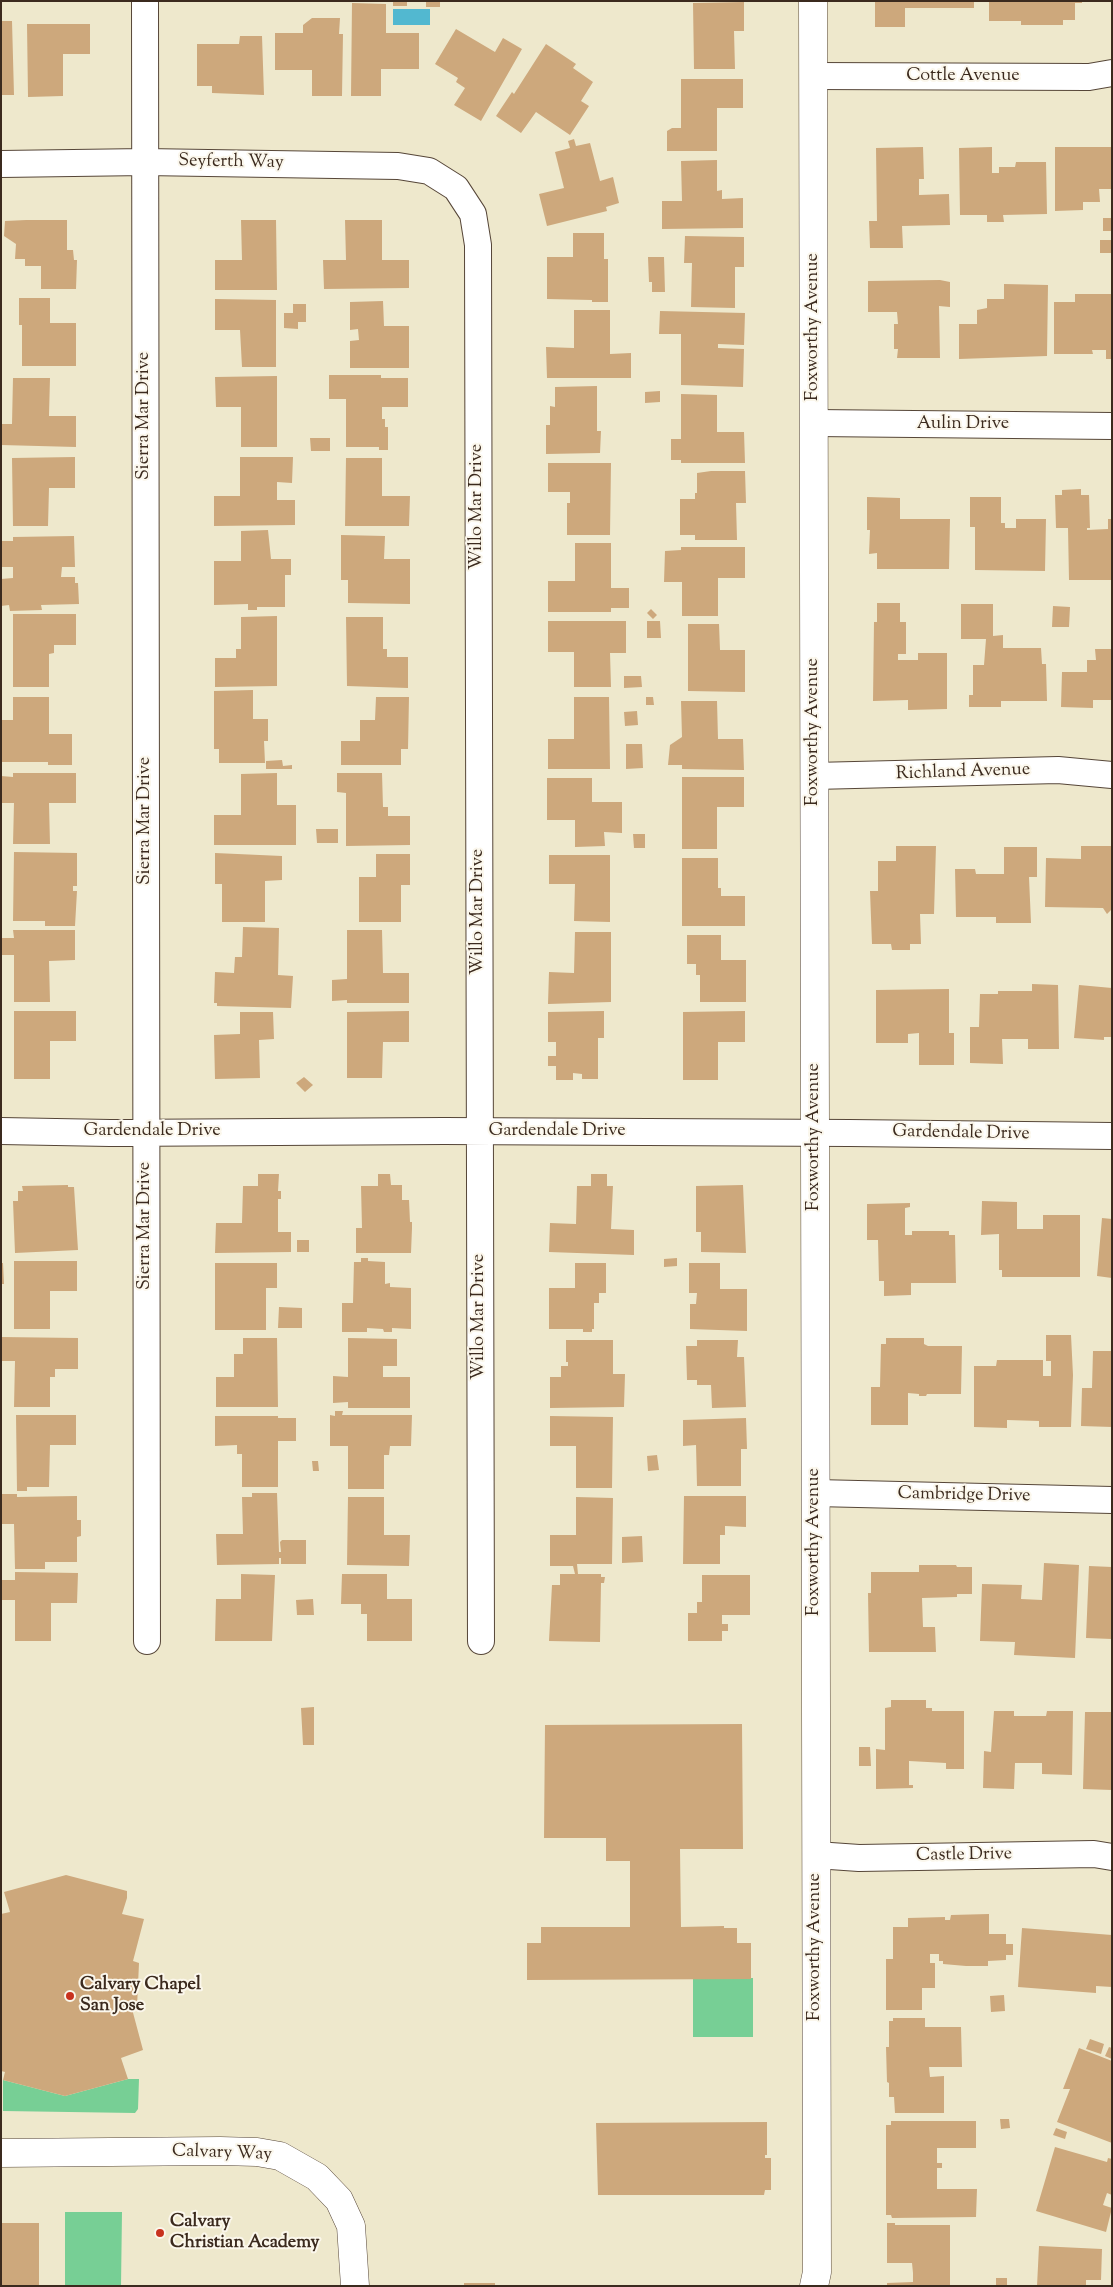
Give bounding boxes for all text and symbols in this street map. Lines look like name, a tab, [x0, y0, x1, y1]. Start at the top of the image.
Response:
street label: Cottle Avenue	[906, 66, 1020, 88]
street label: Seyferth Way	[178, 151, 284, 175]
street label: Foxworthy Avenue	[803, 253, 825, 401]
street label: Sierra Mar Drive	[134, 352, 156, 480]
street label: Aulin Drive	[917, 414, 1009, 436]
street label: Willo Mar Drive	[467, 444, 489, 570]
street label: Foxworthy Avenue	[803, 658, 825, 806]
street label: Sierra Mar Drive	[135, 757, 157, 885]
street label: Richland Avenue	[895, 760, 1031, 786]
street label: Willo Mar Drive	[468, 849, 490, 975]
street label: Foxworthy Avenue	[804, 1063, 826, 1211]
street label: Gardendale Drive	[83, 1121, 221, 1143]
street label: Gardendale Drive	[488, 1121, 626, 1143]
street label: Gardendale Drive	[892, 1122, 1030, 1146]
street label: Sierra Mar Drive	[135, 1162, 157, 1290]
street label: Willo Mar Drive	[469, 1254, 491, 1380]
street label: Foxworthy Avenue	[804, 1468, 826, 1616]
street label: Cambridge Drive	[897, 1484, 1031, 1508]
street label: Castle Drive	[916, 1844, 1012, 1868]
street label: Foxworthy Avenue	[805, 1873, 827, 2021]
place label: Calvary Chapel San Jose	[80, 1975, 201, 2018]
marker: Calvary Chapel San Jose	[64, 1990, 76, 2002]
street label: Calvary Way	[171, 2141, 273, 2167]
place label: Calvary Christian Academy	[170, 2212, 319, 2254]
marker: Calvary Christian Academy	[154, 2227, 166, 2239]

